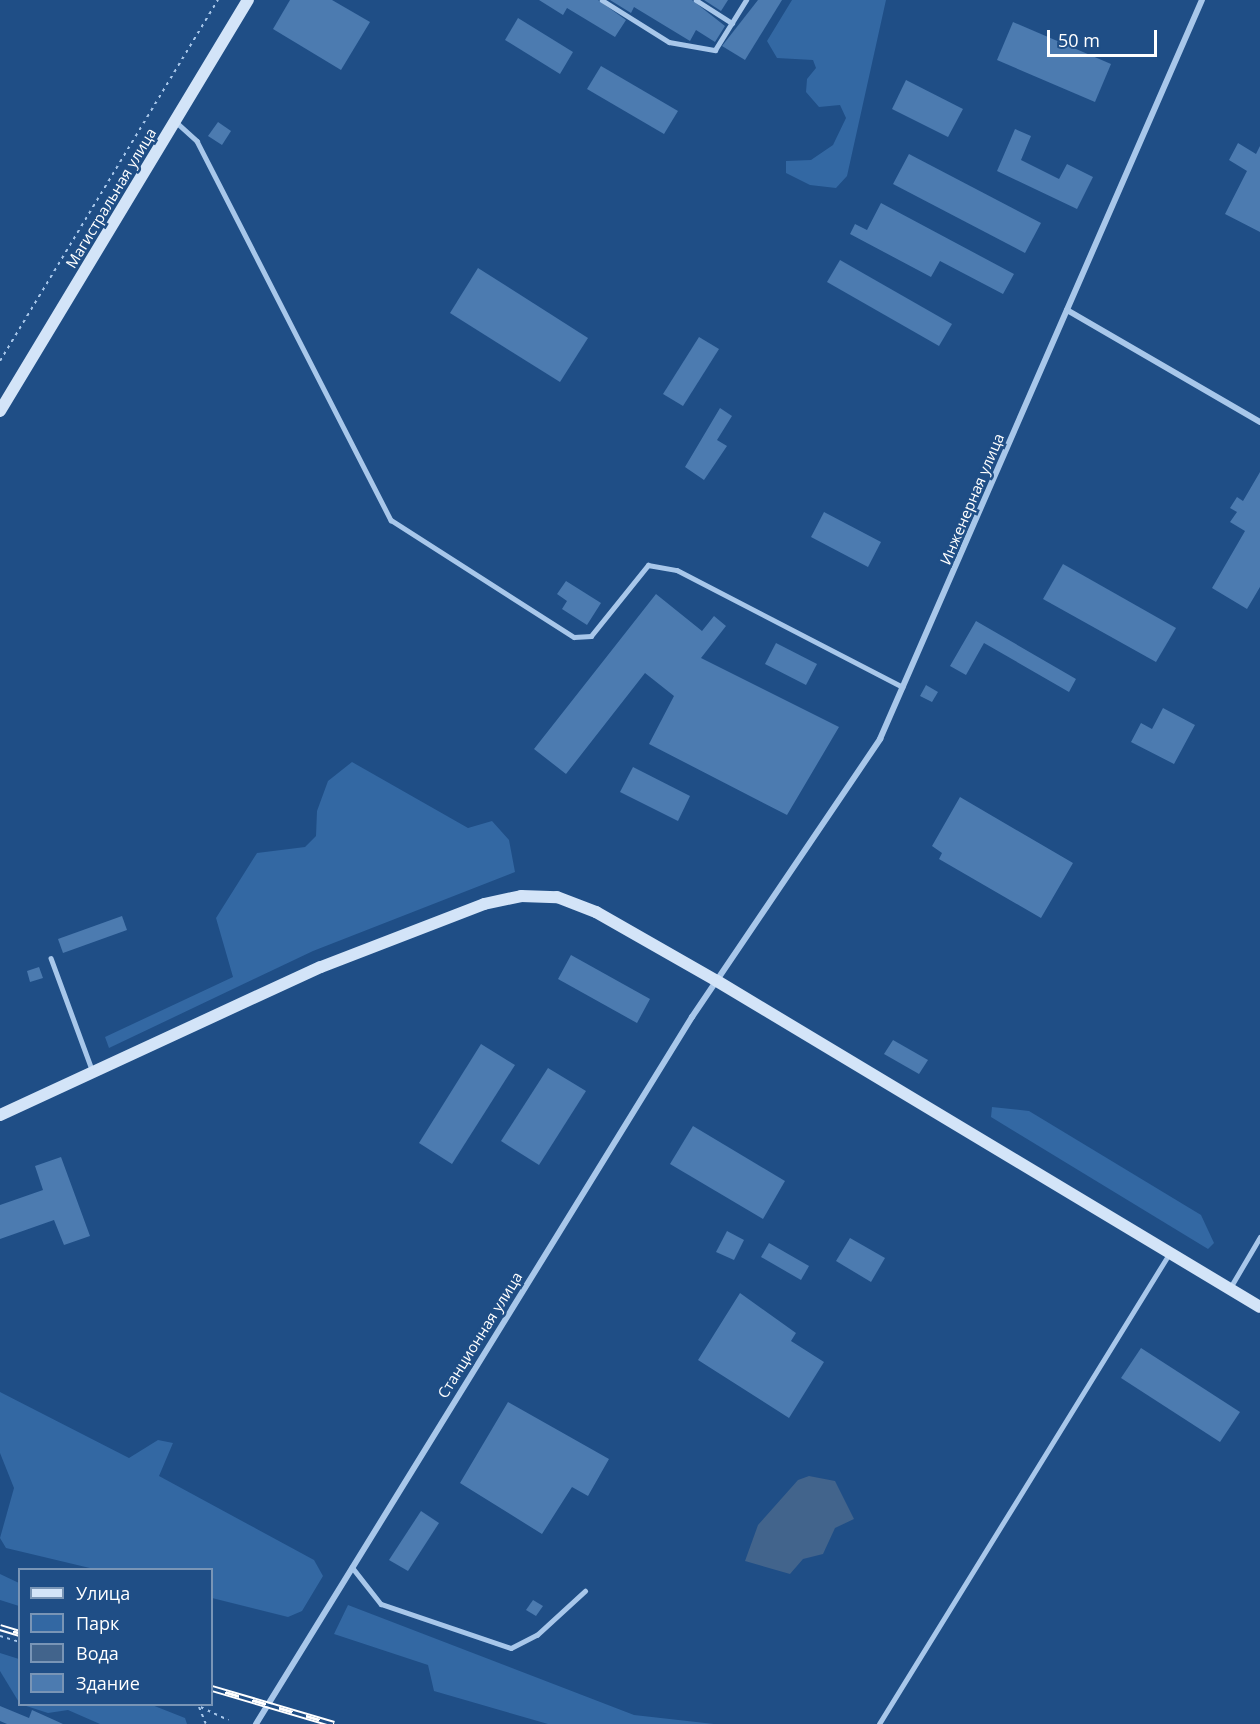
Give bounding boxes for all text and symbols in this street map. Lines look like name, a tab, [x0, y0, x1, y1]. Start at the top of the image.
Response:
scale bar	[1050, 18, 1160, 56]
text: 50 m	[1058, 28, 1100, 52]
street label: Магистральная улица	[62, 125, 160, 271]
street label: Инженерная улица	[936, 431, 1008, 567]
street label: Станционная улица	[434, 1269, 526, 1401]
legend	[18, 1568, 213, 1706]
text: Улица	[76, 1581, 130, 1605]
text: Парк	[76, 1611, 119, 1635]
text: Вода	[76, 1641, 119, 1665]
text: Здание	[76, 1671, 140, 1695]

